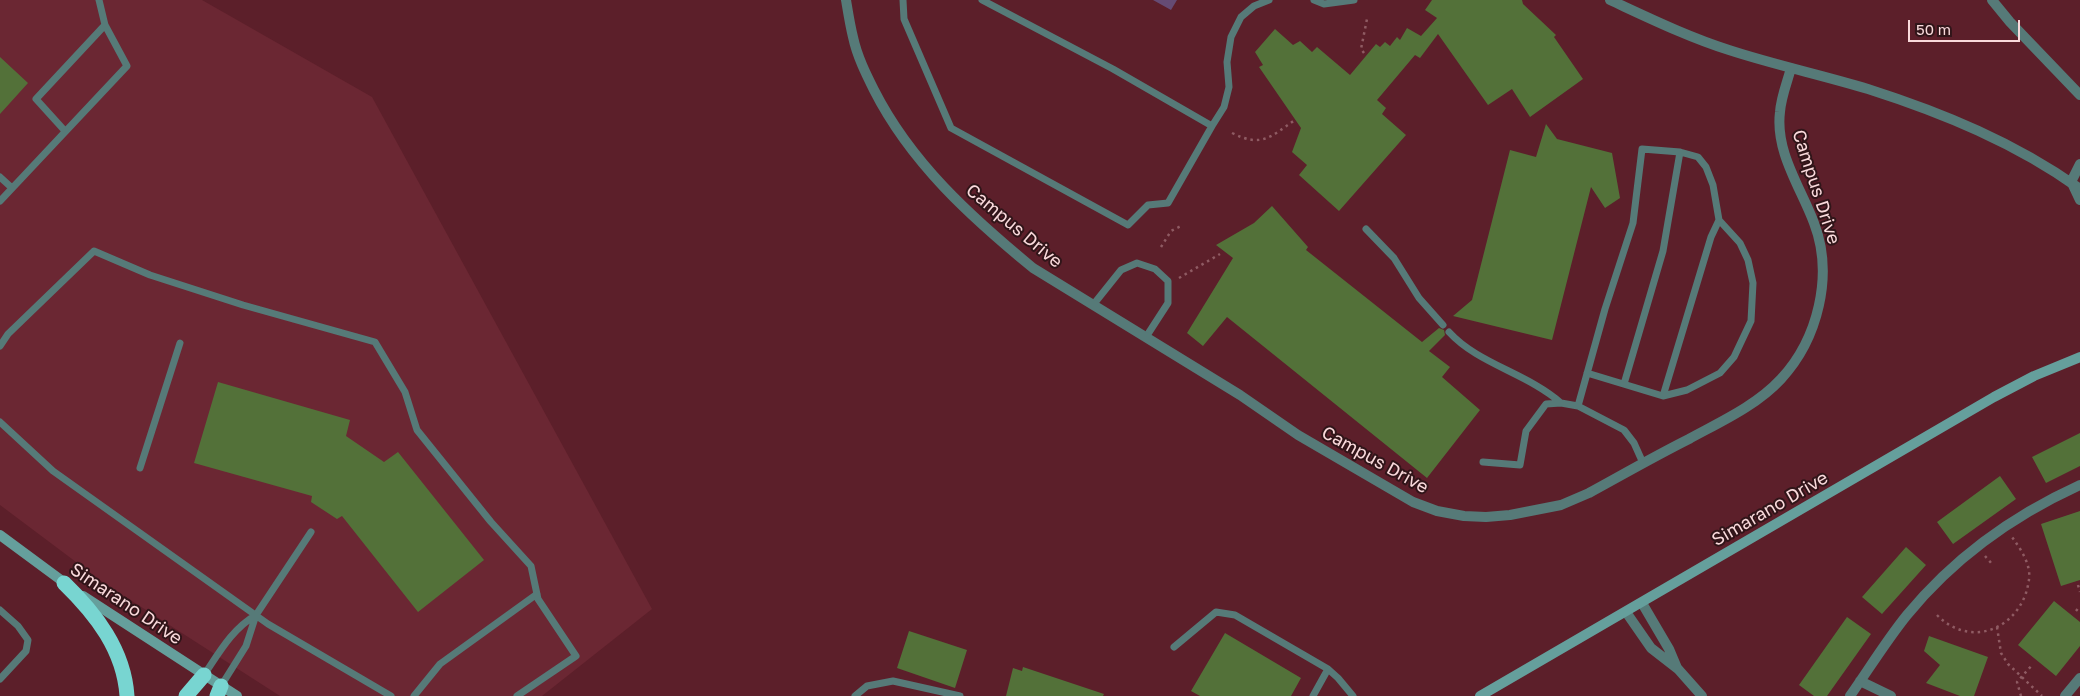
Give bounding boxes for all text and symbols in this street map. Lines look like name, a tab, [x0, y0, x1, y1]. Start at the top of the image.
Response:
scale bar	[1910, 10, 2022, 42]
text: 50 m	[1916, 20, 1951, 38]
street label: Campus Drive	[1787, 127, 1845, 247]
street label: Campus Drive	[961, 179, 1067, 273]
street label: Campus Drive	[1318, 422, 1432, 498]
street label: Simarano Drive	[1708, 467, 1832, 551]
street label: Simarano Drive	[66, 559, 186, 649]

